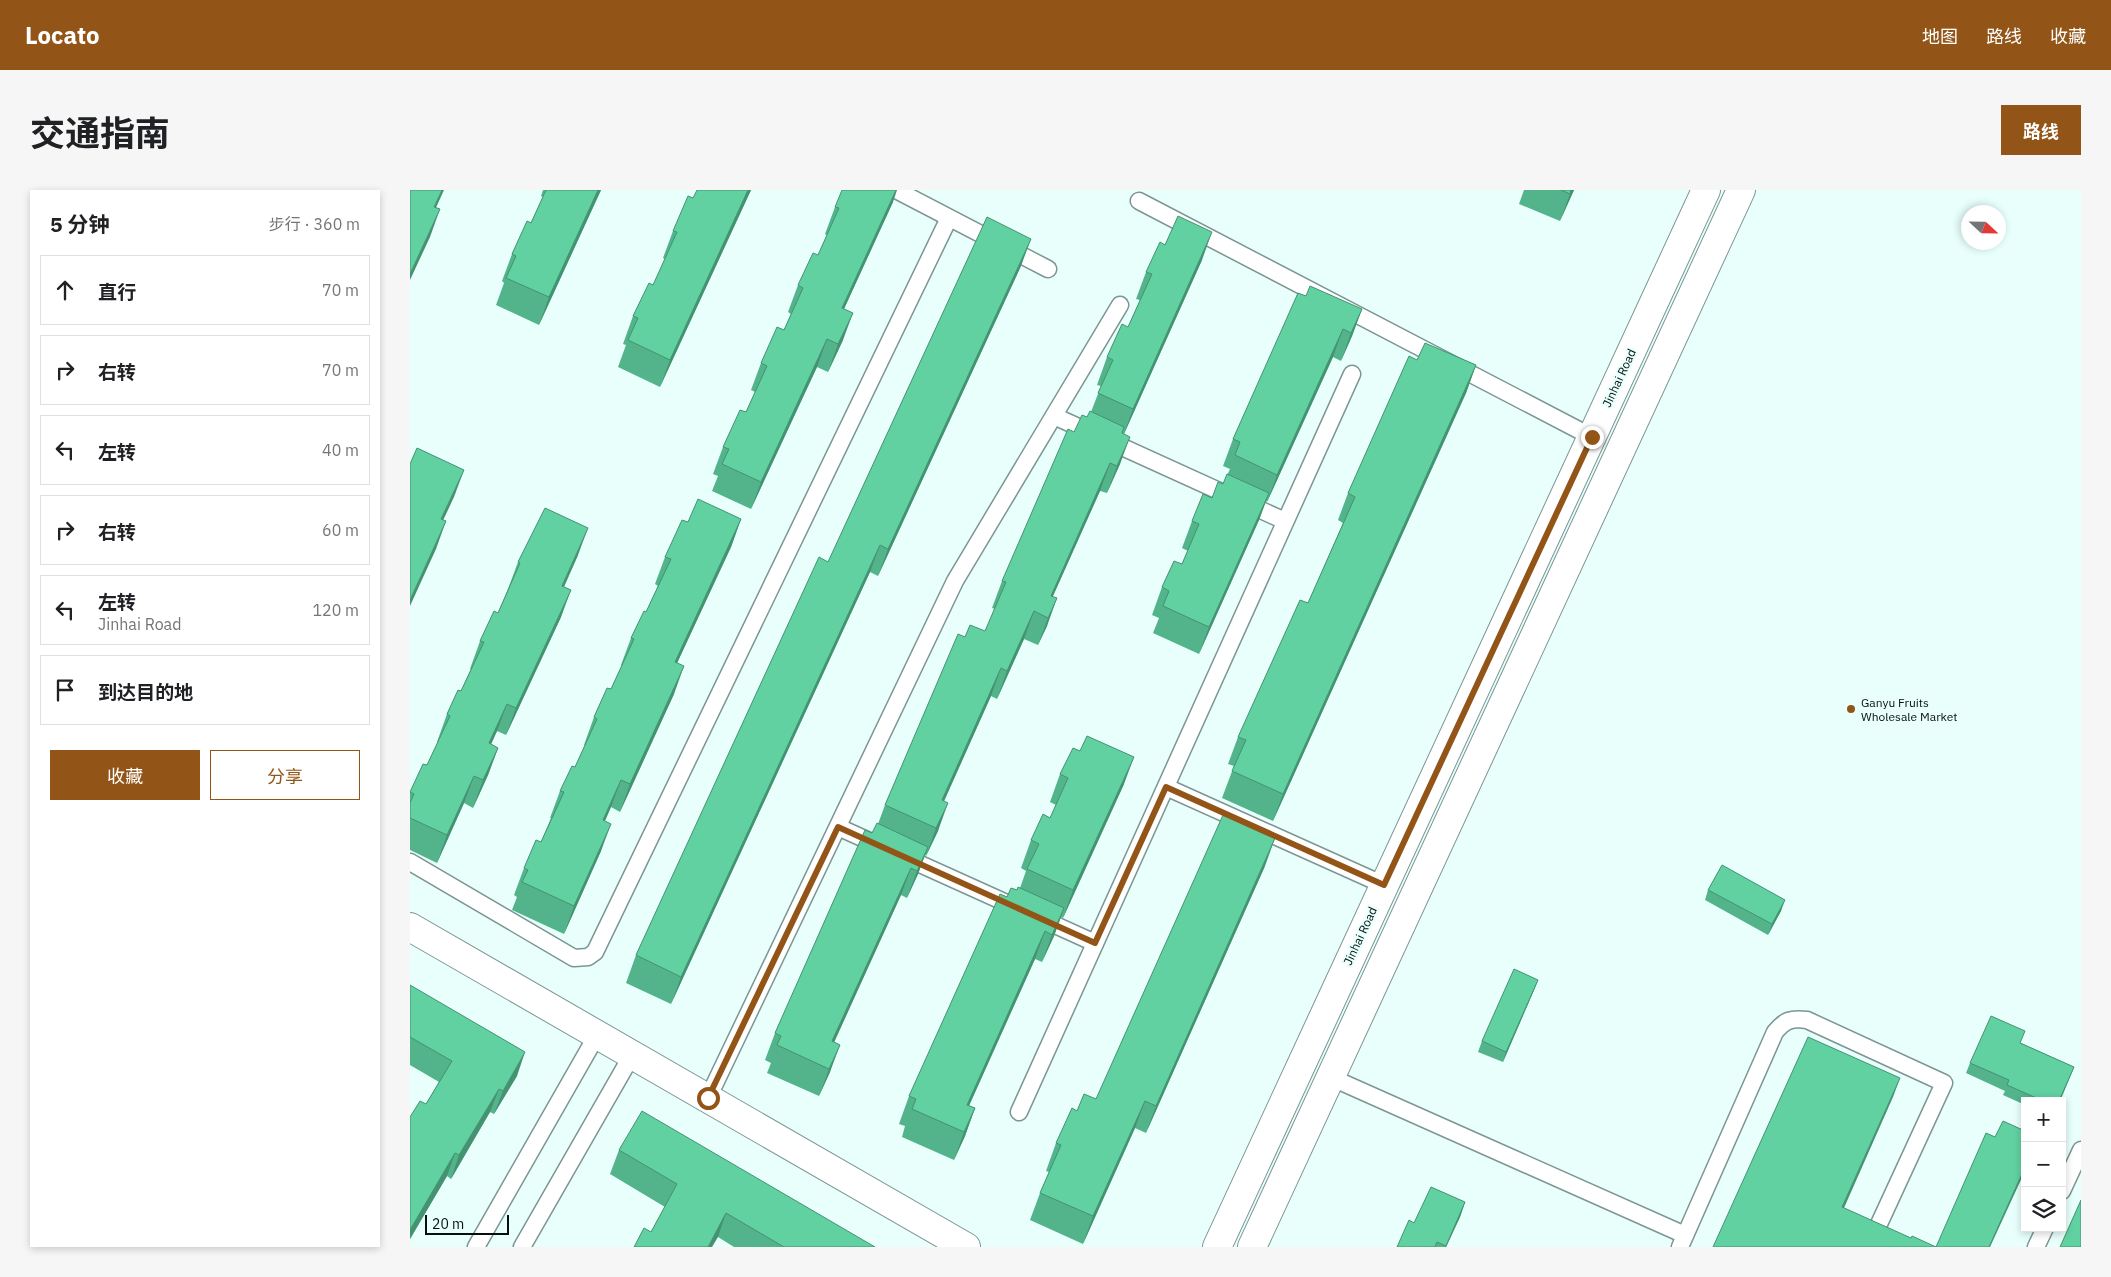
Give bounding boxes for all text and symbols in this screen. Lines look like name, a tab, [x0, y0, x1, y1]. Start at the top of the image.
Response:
text: Locato	[25, 19, 100, 51]
text: 地图	[1922, 25, 1958, 48]
text: 路线	[1986, 25, 2022, 48]
text: 收藏	[2050, 25, 2086, 48]
button: 路线	[2001, 105, 2081, 155]
text: 交通指南	[30, 110, 170, 156]
north arrow	[1961, 205, 2006, 250]
text: 5 分钟	[50, 210, 110, 238]
text: 步行 · 360 m	[269, 214, 360, 234]
icon: ahead	[51, 276, 79, 304]
text: 直行	[98, 280, 136, 304]
text: 70 m	[322, 280, 359, 300]
street label: Jinhai Road	[1599, 346, 1639, 410]
icon: right	[51, 356, 79, 384]
text: 右转	[98, 360, 136, 384]
text: 70 m	[322, 360, 359, 380]
route end	[1581, 426, 1604, 449]
icon: left	[51, 436, 79, 464]
text: 左转	[98, 440, 136, 464]
text: 40 m	[322, 440, 359, 460]
icon: right	[51, 516, 79, 544]
text: 右转	[98, 520, 136, 544]
text: 60 m	[322, 520, 359, 540]
text: 左转	[98, 590, 136, 614]
icon: left	[51, 596, 79, 624]
text: 120 m	[312, 600, 359, 620]
text: Jinhai Road	[98, 614, 181, 634]
icon: arrive	[51, 676, 79, 704]
text: 到达目的地	[98, 680, 193, 704]
place label: Ganyu Fruits Wholesale Market	[1861, 695, 1958, 724]
marker: Ganyu Fruits Wholesale Market	[1845, 703, 1857, 715]
button: 收藏	[50, 750, 200, 800]
button: 分享	[210, 750, 360, 800]
street label: Jinhai Road	[1340, 904, 1380, 968]
route start	[697, 1087, 720, 1110]
map controls	[2021, 1097, 2066, 1232]
button: +	[2021, 1097, 2066, 1142]
button: −	[2021, 1142, 2066, 1187]
button: layers	[2021, 1187, 2066, 1232]
scale bar	[425, 1212, 509, 1235]
text: 20 m	[432, 1215, 464, 1233]

